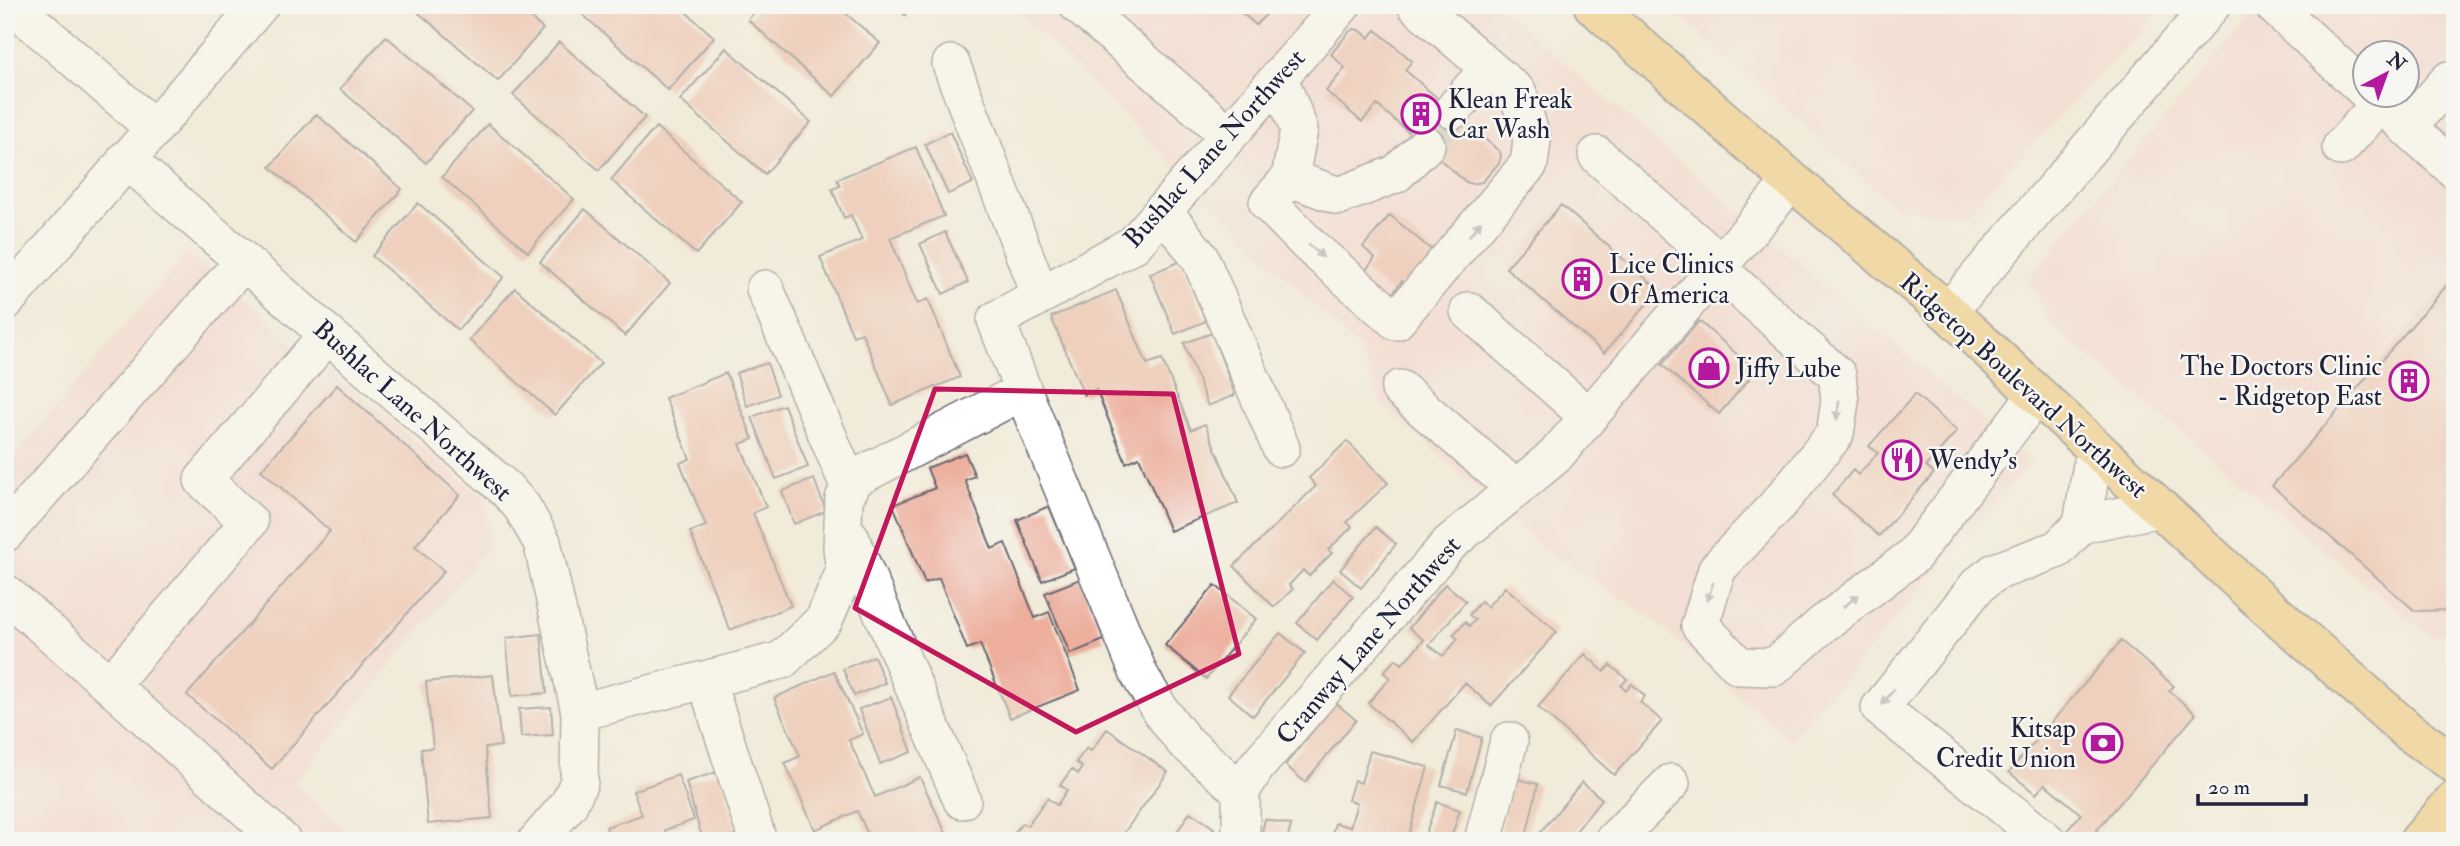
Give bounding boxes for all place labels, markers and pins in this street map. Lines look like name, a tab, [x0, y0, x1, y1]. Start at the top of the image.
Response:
place label: Klean Freak Car Wash	[1448, 84, 1573, 146]
building icon: Klean Freak Car Wash	[1400, 93, 1442, 135]
place label: Lice Clinics Of America	[1609, 249, 1734, 311]
building icon: Lice Clinics Of America	[1561, 258, 1603, 300]
shop icon: Jiffy Lube	[1688, 347, 1730, 389]
place label: The Doctors Clinic - Ridgetop East	[2180, 351, 2382, 414]
place label: Jiffy Lube	[1735, 353, 1841, 385]
building icon: The Doctors Clinic - Ridgetop East	[2388, 360, 2430, 402]
restaurant icon: Wendy's	[1881, 439, 1923, 481]
place label: Wendy's	[1928, 445, 2017, 477]
place label: Kitsap Credit Union	[1936, 713, 2076, 775]
bank icon: Kitsap Credit Union	[2082, 722, 2124, 764]

